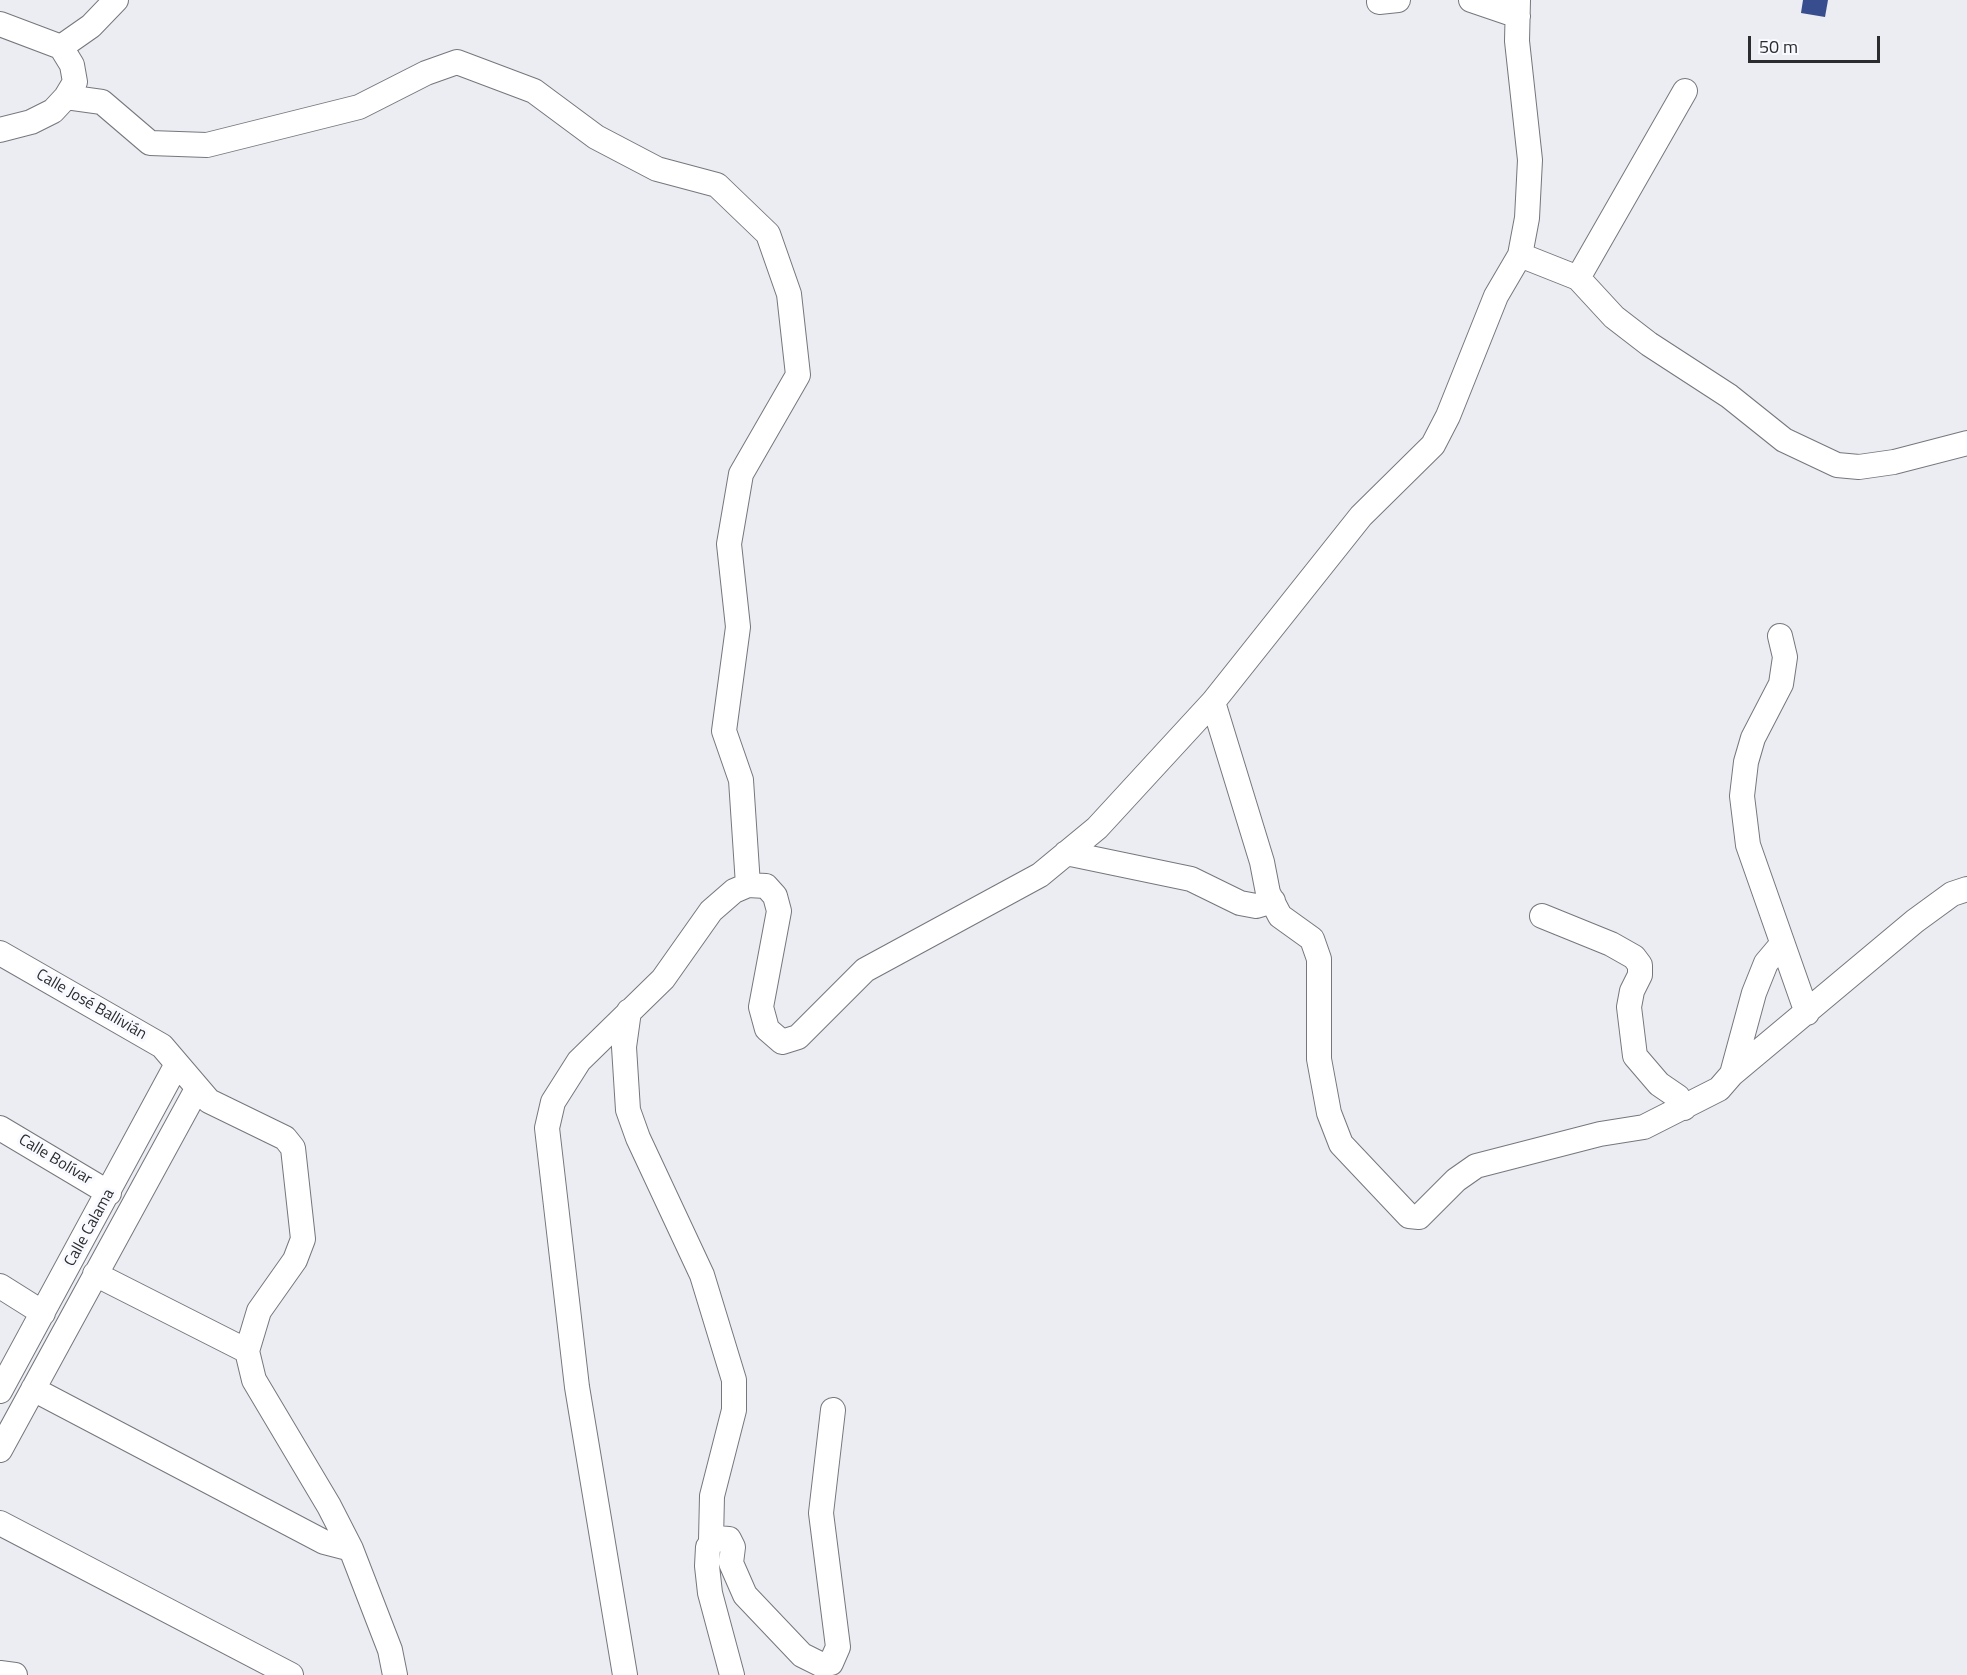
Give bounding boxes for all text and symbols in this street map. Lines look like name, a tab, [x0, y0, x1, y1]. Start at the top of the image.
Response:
scale bar	[1751, 24, 1883, 62]
text: 50 m	[1759, 33, 1798, 60]
street label: Calle José Ballivián	[32, 966, 150, 1044]
street label: Calle Bolívar	[15, 1131, 95, 1189]
street label: Calle Calama	[61, 1186, 119, 1270]

